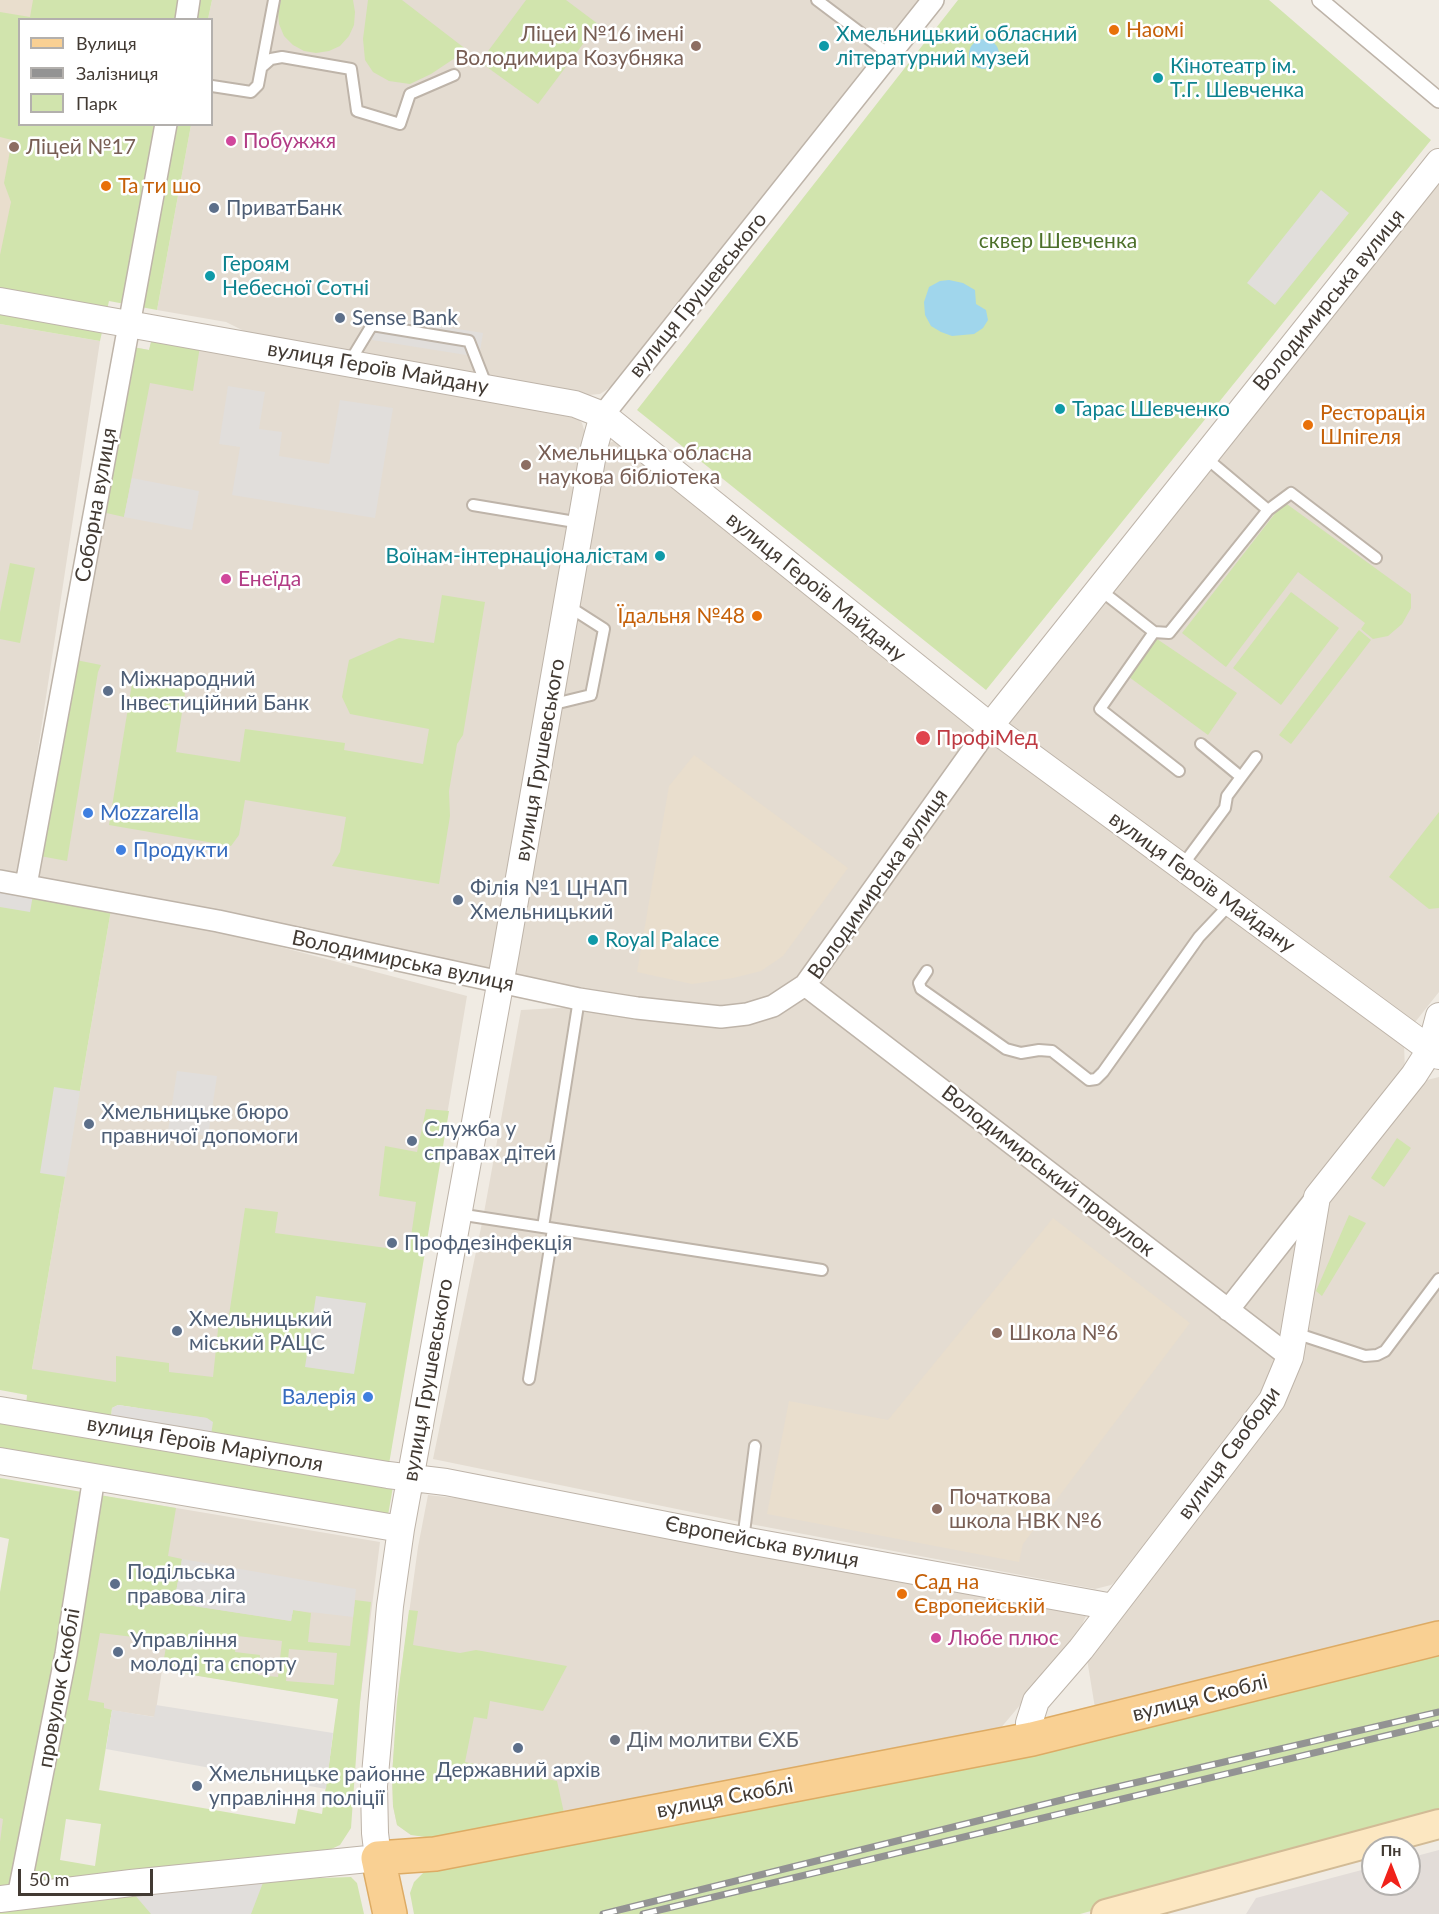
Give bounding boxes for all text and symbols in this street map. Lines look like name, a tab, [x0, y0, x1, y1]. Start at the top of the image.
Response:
place label: Наомі	[1126, 17, 1184, 43]
legend	[18, 18, 213, 126]
place label: Ліцей №16 імені Володимира Козубняка	[455, 21, 684, 71]
place label: Хмельницький обласний літературний музей	[836, 21, 1077, 71]
marker: Наомі	[1107, 23, 1121, 37]
text: Вулиця	[76, 32, 137, 54]
marker: Ліцей №16 імені Володимира Козубняка	[689, 39, 703, 53]
marker: Хмельницький обласний літературний музей	[817, 39, 831, 53]
place label: Кінотеатр ім. Т.Г. Шевченка	[1170, 53, 1304, 103]
text: Залізниця	[76, 62, 158, 84]
marker: Кінотеатр ім. Т.Г. Шевченка	[1151, 71, 1165, 85]
text: Парк	[76, 92, 117, 114]
place label: Побужжя	[243, 128, 336, 154]
place label: Ліцей №17	[26, 134, 136, 160]
marker: Побужжя	[224, 134, 238, 148]
marker: Ліцей №17	[7, 140, 21, 154]
place label: Та ти шо	[118, 173, 201, 199]
marker: Та ти шо	[99, 179, 113, 193]
place label: ПриватБанк	[226, 195, 342, 221]
marker: ПриватБанк	[207, 201, 221, 215]
street label: Володимирська вулиця	[1248, 204, 1410, 396]
street label: вулиця Грушевського	[624, 207, 772, 383]
park label: сквер Шевченка	[979, 228, 1137, 254]
place label: Героям Небесної Сотні	[222, 251, 369, 301]
marker: Героям Небесної Сотні	[203, 269, 217, 283]
place label: Sense Bank	[352, 305, 458, 331]
marker: Sense Bank	[333, 311, 347, 325]
street label: вулиця Героїв Майдану	[266, 336, 490, 400]
place label: Тарас Шевченко	[1072, 396, 1230, 422]
place label: Ресторація Шпігеля	[1320, 400, 1426, 450]
marker: Тарас Шевченко	[1053, 402, 1067, 416]
marker: Ресторація Шпігеля	[1301, 418, 1315, 432]
street label: Соборна вулиця	[70, 426, 122, 584]
place label: Хмельницька обласна наукова бібліотека	[538, 440, 752, 490]
marker: Хмельницька обласна наукова бібліотека	[519, 458, 533, 472]
street label: вулиця Героїв Майдану	[721, 507, 911, 667]
place label: Воїнам-інтернаціоналістам	[386, 543, 648, 569]
marker: Воїнам-інтернаціоналістам	[653, 549, 667, 563]
place label: Енеїда	[238, 566, 301, 592]
marker: Енеїда	[219, 572, 233, 586]
place label: Їдальня №48	[617, 603, 745, 629]
marker: Їдальня №48	[750, 609, 764, 623]
street label: вулиця Грушевського	[510, 657, 570, 863]
place label: Міжнародний Інвестиційний Банк	[120, 666, 309, 716]
marker: Міжнародний Інвестиційний Банк	[101, 684, 115, 698]
place label: ПрофіМед	[936, 725, 1038, 751]
marker: ПрофіМед	[914, 729, 932, 747]
street label: Володимирська вулиця	[803, 784, 953, 984]
place label: Mozzarella	[100, 800, 199, 826]
marker: Mozzarella	[81, 806, 95, 820]
street label: вулиця Героїв Майдану	[1104, 806, 1300, 958]
place label: Продукти	[133, 837, 228, 863]
marker: Продукти	[114, 843, 128, 857]
place label: Філія №1 ЦНАП Хмельницький	[470, 875, 628, 925]
marker: Філія №1 ЦНАП Хмельницький	[451, 893, 465, 907]
street label: Володимирська вулиця	[289, 925, 517, 997]
place label: Royal Palace	[605, 927, 719, 953]
marker: Royal Palace	[586, 933, 600, 947]
street label: Володимирський провулок	[936, 1080, 1160, 1262]
place label: Хмельницьке бюро правничої допомоги	[101, 1099, 298, 1149]
place label: Служба у справах дітей	[424, 1116, 556, 1166]
marker: Хмельницьке бюро правничої допомоги	[82, 1117, 96, 1131]
marker: Служба у справах дітей	[405, 1134, 419, 1148]
place label: Профдезінфекція	[404, 1230, 572, 1256]
marker: Профдезінфекція	[385, 1236, 399, 1250]
street label: вулиця Грушевського	[398, 1277, 458, 1483]
place label: Хмельницький міський РАЦС	[189, 1306, 332, 1356]
place label: Школа №6	[1009, 1320, 1118, 1346]
marker: Хмельницький міський РАЦС	[170, 1324, 184, 1338]
marker: Школа №6	[990, 1326, 1004, 1340]
street label: вулиця Свободи	[1172, 1382, 1286, 1524]
place label: Валерія	[282, 1384, 356, 1410]
marker: Валерія	[361, 1390, 375, 1404]
street label: вулиця Героїв Маріуполя	[85, 1411, 325, 1477]
place label: Початкова школа НВК №6	[949, 1484, 1102, 1534]
marker: Початкова школа НВК №6	[930, 1502, 944, 1516]
street label: Європейська вулиця	[663, 1511, 861, 1573]
place label: Подільська правова ліга	[127, 1559, 246, 1609]
place label: Сад на Європейській	[914, 1569, 1045, 1619]
marker: Подільська правова ліга	[108, 1577, 122, 1591]
marker: Сад на Європейській	[895, 1587, 909, 1601]
street label: провулок Скоблі	[33, 1606, 85, 1770]
place label: Любе плюс	[948, 1625, 1059, 1651]
place label: Управління молоді та спорту	[130, 1627, 297, 1677]
marker: Любе плюс	[929, 1631, 943, 1645]
marker: Управління молоді та спорту	[111, 1645, 125, 1659]
street label: вулиця Скоблі	[1130, 1669, 1270, 1727]
place label: Дім молитви ЄХБ	[627, 1727, 799, 1753]
marker: Дім молитви ЄХБ	[608, 1733, 622, 1747]
marker: Державний архів	[511, 1741, 525, 1755]
place label: Державний архів	[436, 1757, 600, 1783]
place label: Хмельницьке районне управління поліції	[209, 1761, 425, 1811]
street label: вулиця Скоблі	[655, 1772, 795, 1824]
marker: Хмельницьке районне управління поліції	[190, 1779, 204, 1793]
north arrow	[1361, 1836, 1421, 1896]
text: Пн	[1381, 1840, 1401, 1859]
scale bar	[21, 1857, 156, 1895]
text: 50 m	[29, 1868, 69, 1890]

